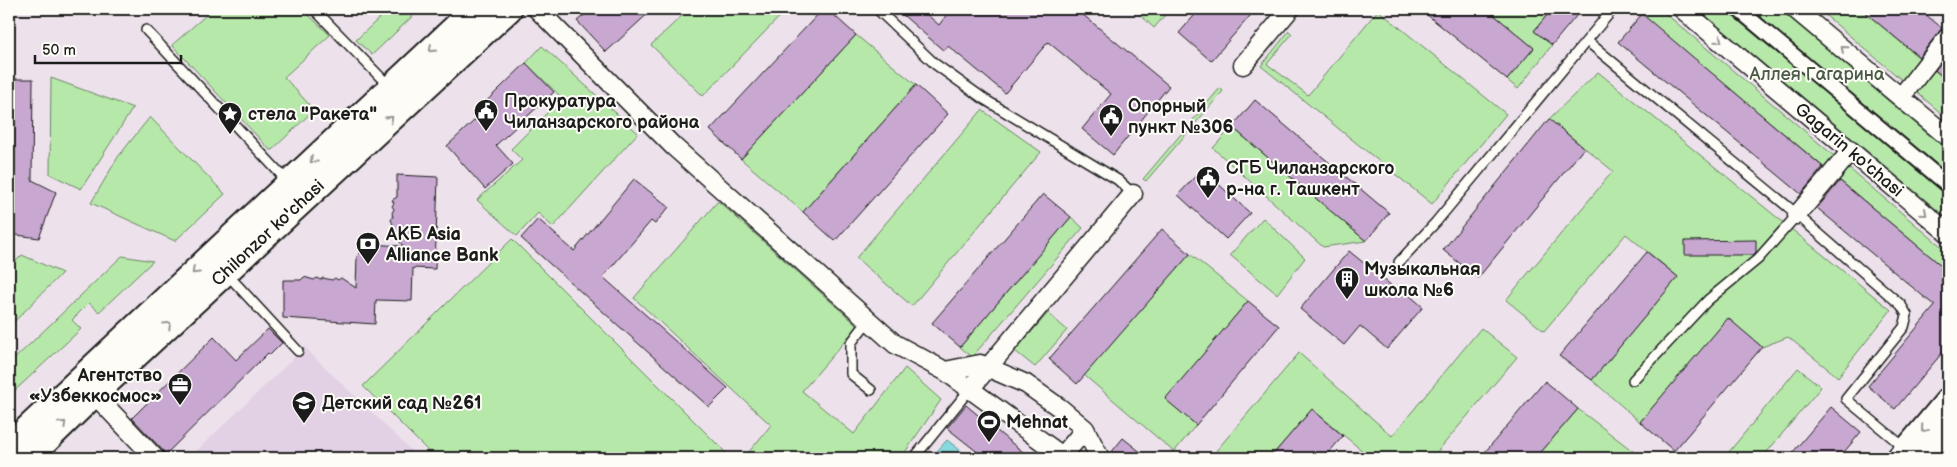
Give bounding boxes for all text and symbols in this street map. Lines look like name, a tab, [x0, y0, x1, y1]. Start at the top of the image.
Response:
scale bar	[35, 32, 181, 64]
one-way arrow	[1713, 35, 1722, 43]
text: 50 m	[42, 41, 76, 60]
one-way arrow	[429, 43, 438, 52]
one-way arrow	[1841, 47, 1850, 55]
park label: Аллея Гагарина	[1748, 64, 1885, 85]
place label: Прокуратура Чиланзарского района	[504, 91, 700, 133]
place label: Опорный пункт №306	[1128, 96, 1234, 138]
public building icon: Прокуратура Чиланзарского района	[473, 98, 499, 132]
street label: Gagarin ko'chasi	[1791, 99, 1907, 201]
place icon: стела "Ракета"	[217, 101, 243, 135]
public building icon: Опорный пункт №306	[1098, 103, 1124, 137]
place label: стела "Ракета"	[248, 104, 377, 125]
one-way arrow	[385, 116, 394, 125]
one-way arrow	[310, 154, 319, 163]
place label: СГБ Чиланзарского р-на г. Ташкент	[1226, 158, 1395, 200]
public building icon: СГБ Чиланзарского р-на г. Ташкент	[1195, 165, 1221, 199]
street label: Chilonzor ko'chasi	[207, 175, 329, 291]
one-way arrow	[1918, 207, 1927, 216]
place label: АКБ Asia Alliance Bank	[385, 224, 499, 266]
bank icon: АКБ Asia Alliance Bank	[355, 231, 381, 265]
place label: Mузыкальная школа №6	[1364, 259, 1481, 301]
one-way arrow	[191, 265, 200, 274]
building icon: Mузыкальная школа №6	[1334, 266, 1360, 300]
one-way arrow	[163, 322, 172, 331]
place label: Агентство «Узбеккосмос»	[29, 365, 162, 407]
office icon: Агентство «Узбеккосмос»	[167, 372, 193, 406]
school or university icon: Детский сад №261	[291, 390, 317, 424]
place label: Детский сад №261	[322, 393, 482, 414]
sports icon: Mehnat	[976, 409, 1002, 443]
place label: Mehnat	[1006, 412, 1068, 433]
one-way arrow	[57, 421, 66, 430]
one-way arrow	[1921, 424, 1930, 433]

